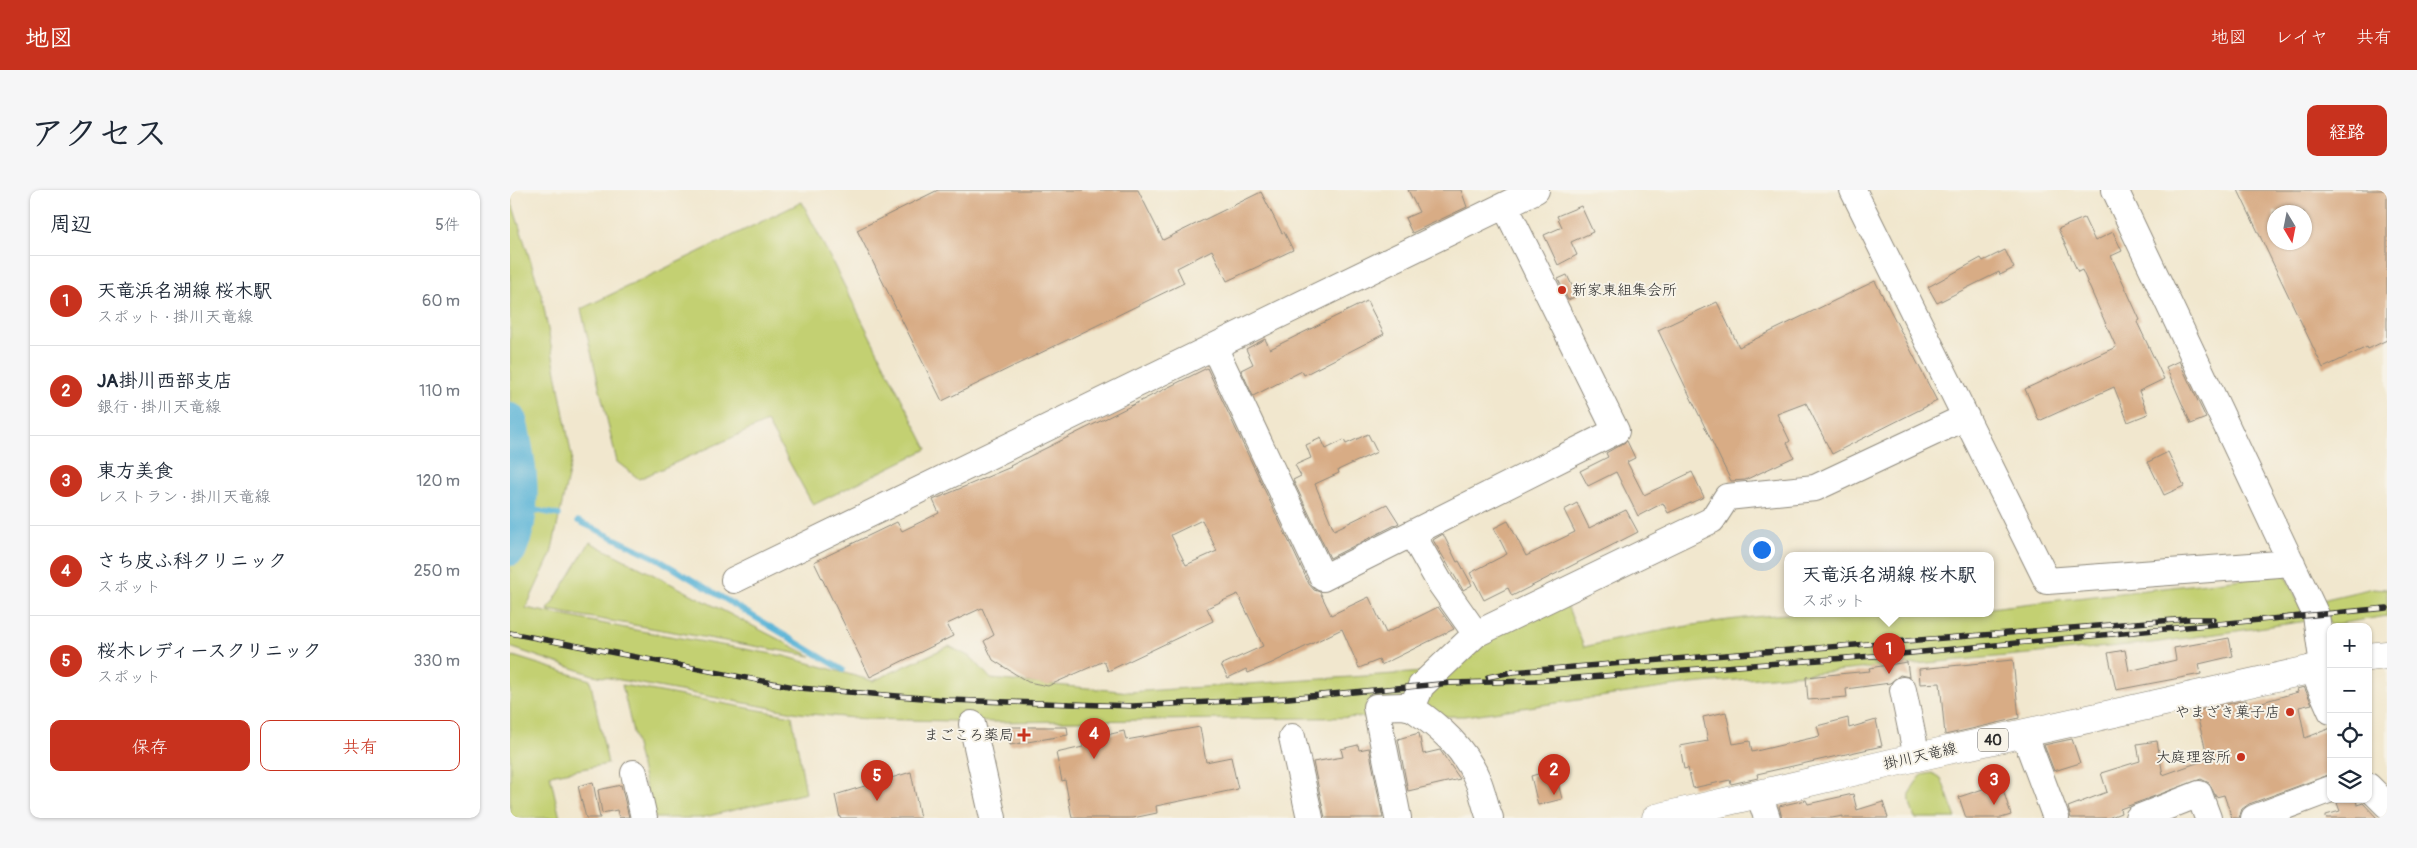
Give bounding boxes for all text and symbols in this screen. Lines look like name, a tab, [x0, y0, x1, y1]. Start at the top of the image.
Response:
text: 地図	[25, 24, 73, 53]
text: 地図	[2211, 26, 2247, 49]
text: レイヤ	[2275, 26, 2328, 49]
text: 共有	[2356, 26, 2392, 49]
button: 経路	[2307, 105, 2387, 156]
text: アクセス	[30, 112, 168, 156]
north arrow	[2267, 205, 2312, 250]
text: 周辺	[50, 211, 92, 238]
text: 5件	[435, 215, 460, 235]
text: 天竜浜名湖線 桜木駅	[97, 279, 272, 303]
place label: 新家東組集会所	[1572, 281, 1677, 300]
marker: 新家東組集会所	[1556, 284, 1568, 296]
text: 1	[63, 291, 69, 311]
text: 60 m	[422, 291, 460, 311]
text: スポット · 掛川天竜線	[97, 307, 253, 327]
text: JA掛川西部支店	[97, 369, 232, 393]
text: 2	[62, 381, 70, 401]
text: 110 m	[419, 381, 460, 401]
text: 銀行 · 掛川天竜線	[97, 397, 221, 417]
text: 東方美食	[97, 459, 173, 483]
text: 3	[62, 471, 70, 491]
text: 120 m	[416, 471, 460, 491]
text: レストラン · 掛川天竜線	[97, 487, 270, 507]
your location	[1749, 537, 1775, 563]
text: さち皮ふ科クリニック	[97, 549, 287, 573]
popup	[1784, 552, 1994, 617]
text: 4	[61, 561, 71, 581]
text: 250 m	[414, 561, 460, 581]
text: 天竜浜名湖線 桜木駅	[1801, 563, 1977, 587]
text: スポット	[97, 577, 161, 597]
text: スポット	[1801, 591, 1865, 611]
map controls	[2327, 623, 2372, 803]
button: +	[2327, 623, 2372, 668]
pin: 1	[1873, 633, 1905, 674]
text: 桜木レディースクリニック	[97, 639, 322, 663]
text: 5	[62, 651, 70, 671]
text: 330 m	[414, 651, 460, 671]
text: スポット	[97, 667, 161, 687]
button: −	[2327, 668, 2372, 713]
place label: やまざき菓子店	[2175, 703, 2280, 722]
marker: やまざき菓子店	[2284, 706, 2296, 718]
button: locate	[2327, 713, 2372, 758]
pin: 4	[1078, 718, 1110, 759]
button: 保存	[50, 720, 250, 771]
button: 共有	[260, 720, 460, 771]
place label: まごころ薬局	[924, 726, 1014, 745]
road number: 40	[1978, 728, 2008, 752]
marker: まごころ薬局	[1018, 729, 1030, 741]
street label: 掛川天竜線	[1881, 739, 1959, 774]
place label: 大庭理容所	[2156, 748, 2231, 767]
marker: 大庭理容所	[2235, 751, 2247, 763]
pin: 2	[1538, 754, 1570, 795]
button: layers	[2327, 758, 2372, 803]
pin: 5	[861, 760, 893, 801]
pin: 3	[1978, 764, 2010, 805]

